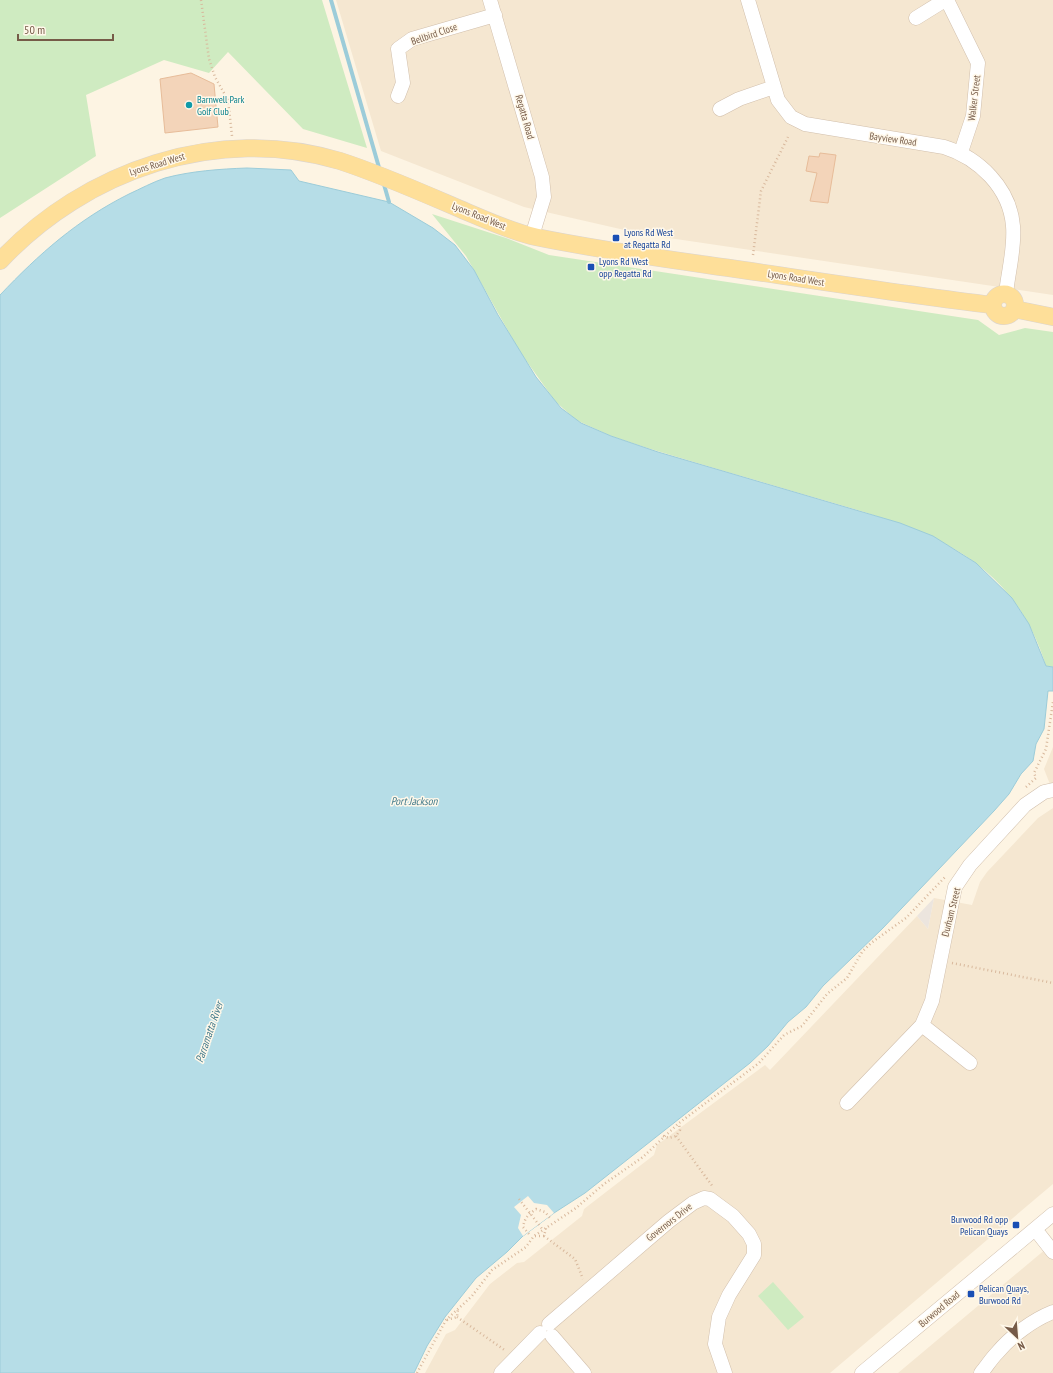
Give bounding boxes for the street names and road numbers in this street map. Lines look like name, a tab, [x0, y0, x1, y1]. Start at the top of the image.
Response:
street label: Bellbird Close	[409, 20, 459, 48]
street label: Walker Street	[965, 74, 983, 122]
street label: Regatta Road	[512, 93, 538, 141]
street label: Bayview Road	[869, 129, 917, 149]
street label: Lyons Road West	[128, 149, 186, 179]
street label: Lyons Road West	[450, 199, 508, 233]
street label: Lyons Road West	[767, 267, 825, 289]
street label: Durham Street	[939, 886, 963, 938]
street label: Governors Drive	[643, 1200, 695, 1244]
street label: Burwood Road	[916, 1288, 962, 1330]

